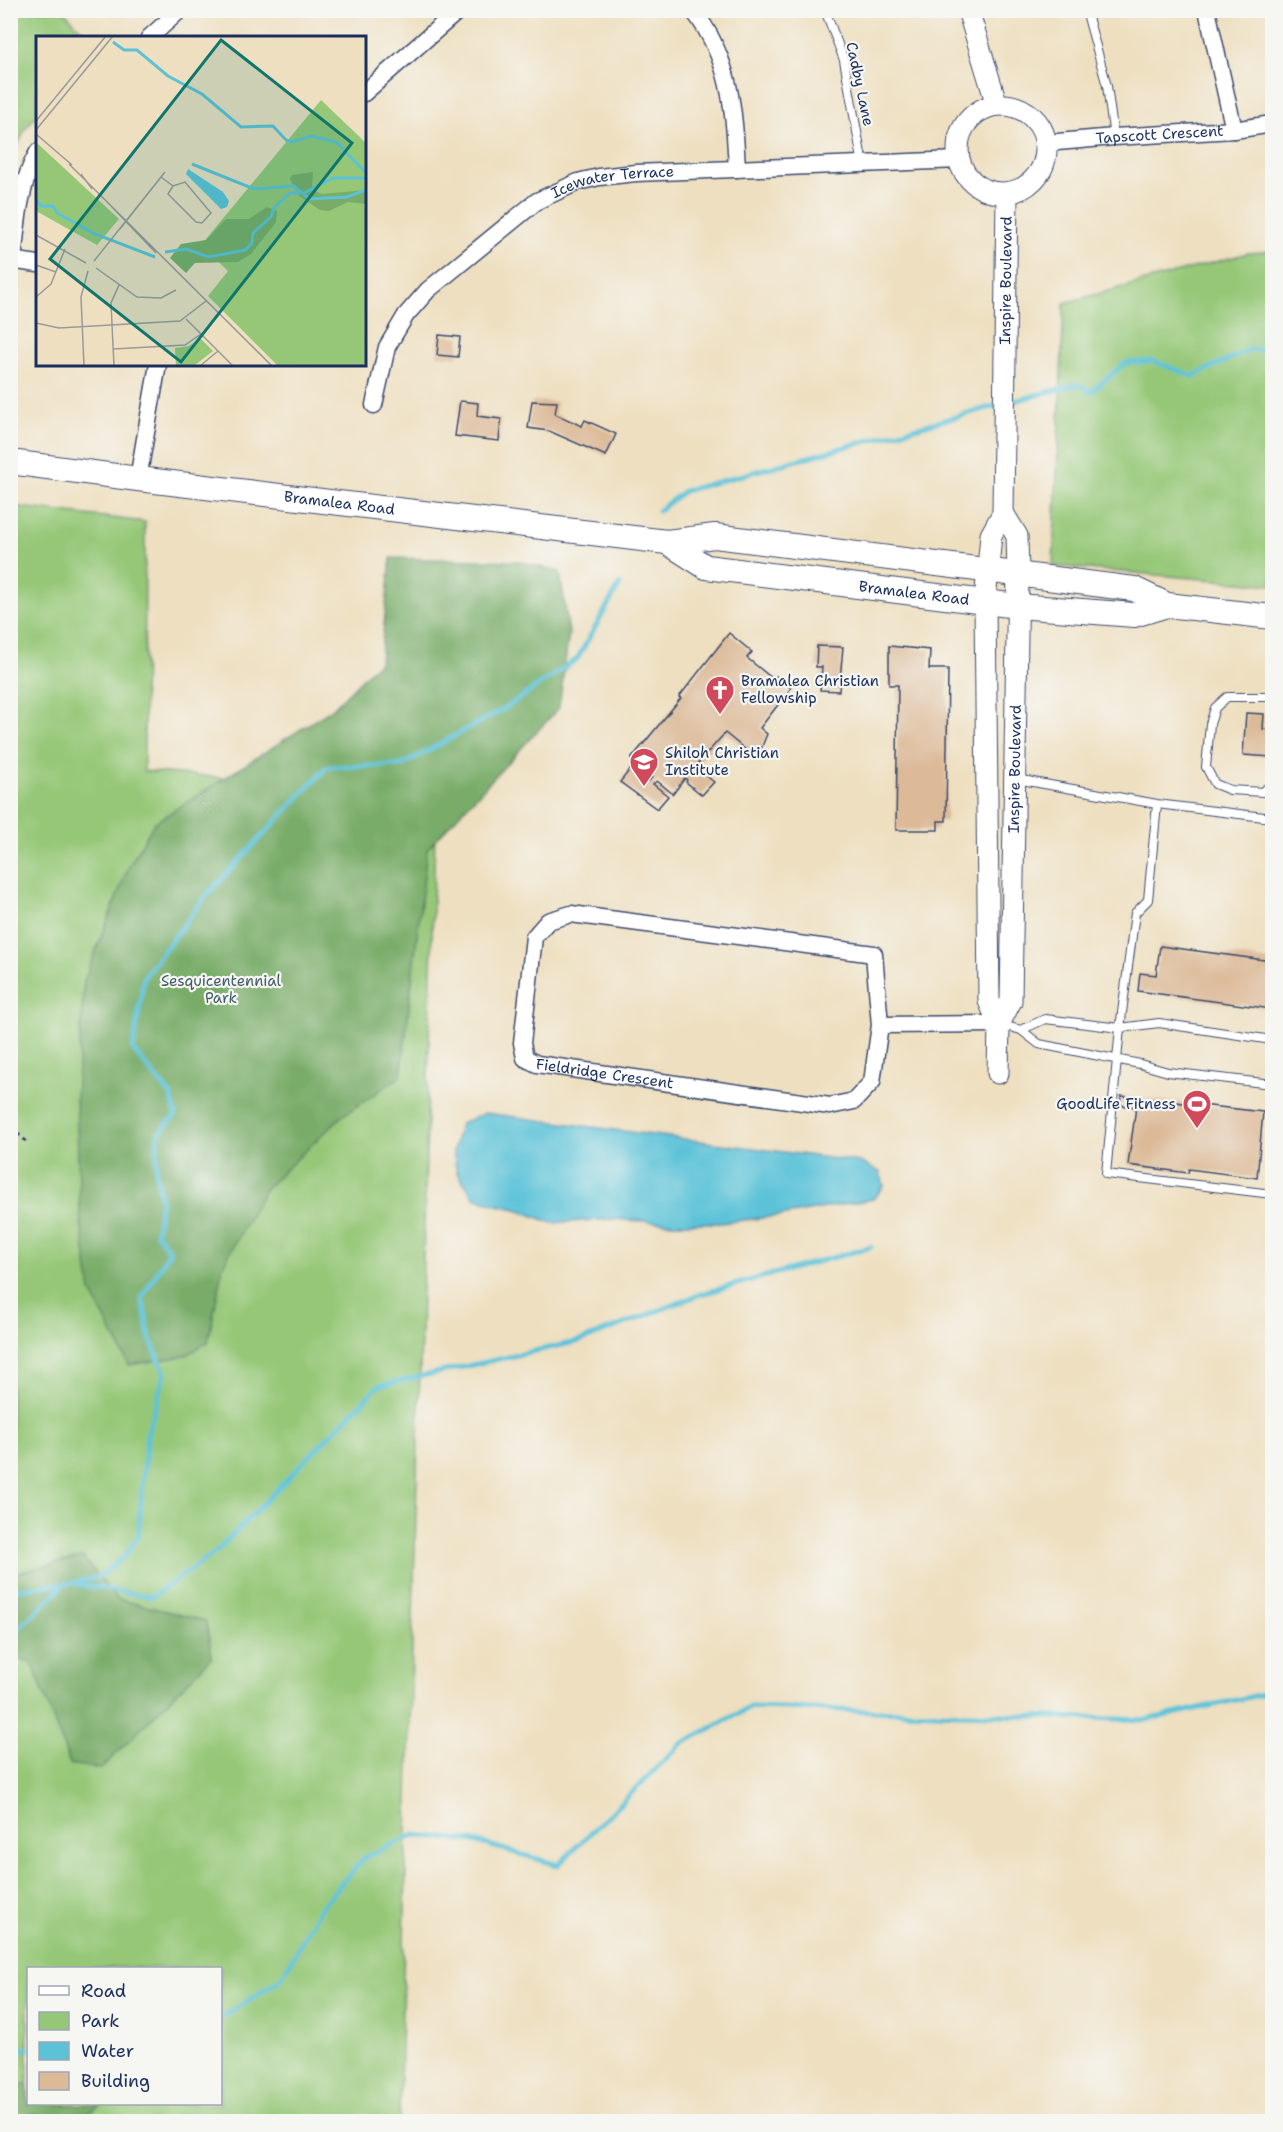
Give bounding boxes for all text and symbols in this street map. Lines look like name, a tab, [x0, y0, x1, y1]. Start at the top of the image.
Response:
inset map	[36, 36, 366, 366]
street label: Cadby Lane	[841, 40, 879, 128]
street label: Tapscott Crescent	[1095, 121, 1224, 149]
street label: Icewater Terrace	[548, 161, 674, 203]
street label: Inspire Boulevard	[995, 216, 1017, 345]
street label: Bramalea Road	[283, 486, 396, 520]
street label: Bramalea Road	[858, 576, 971, 610]
place label: Bramalea Christian Fellowship	[741, 671, 879, 708]
church icon: Bramalea Christian Fellowship	[704, 674, 736, 716]
street label: Inspire Boulevard	[1004, 704, 1026, 833]
place label: Shiloh Christian Institute	[665, 743, 779, 780]
school or university icon: Shiloh Christian Institute	[628, 746, 660, 788]
park label: Sesquicentennial Park	[161, 971, 282, 1008]
street label: Fieldridge Crescent	[535, 1054, 675, 1093]
sports icon: GoodLife Fitness	[1181, 1088, 1213, 1130]
place label: GoodLife Fitness	[1056, 1094, 1176, 1114]
legend	[27, 1967, 222, 2105]
text: Road	[81, 1979, 126, 2003]
text: Park	[81, 2009, 120, 2033]
text: Water	[81, 2039, 134, 2063]
text: Building	[81, 2069, 150, 2093]

